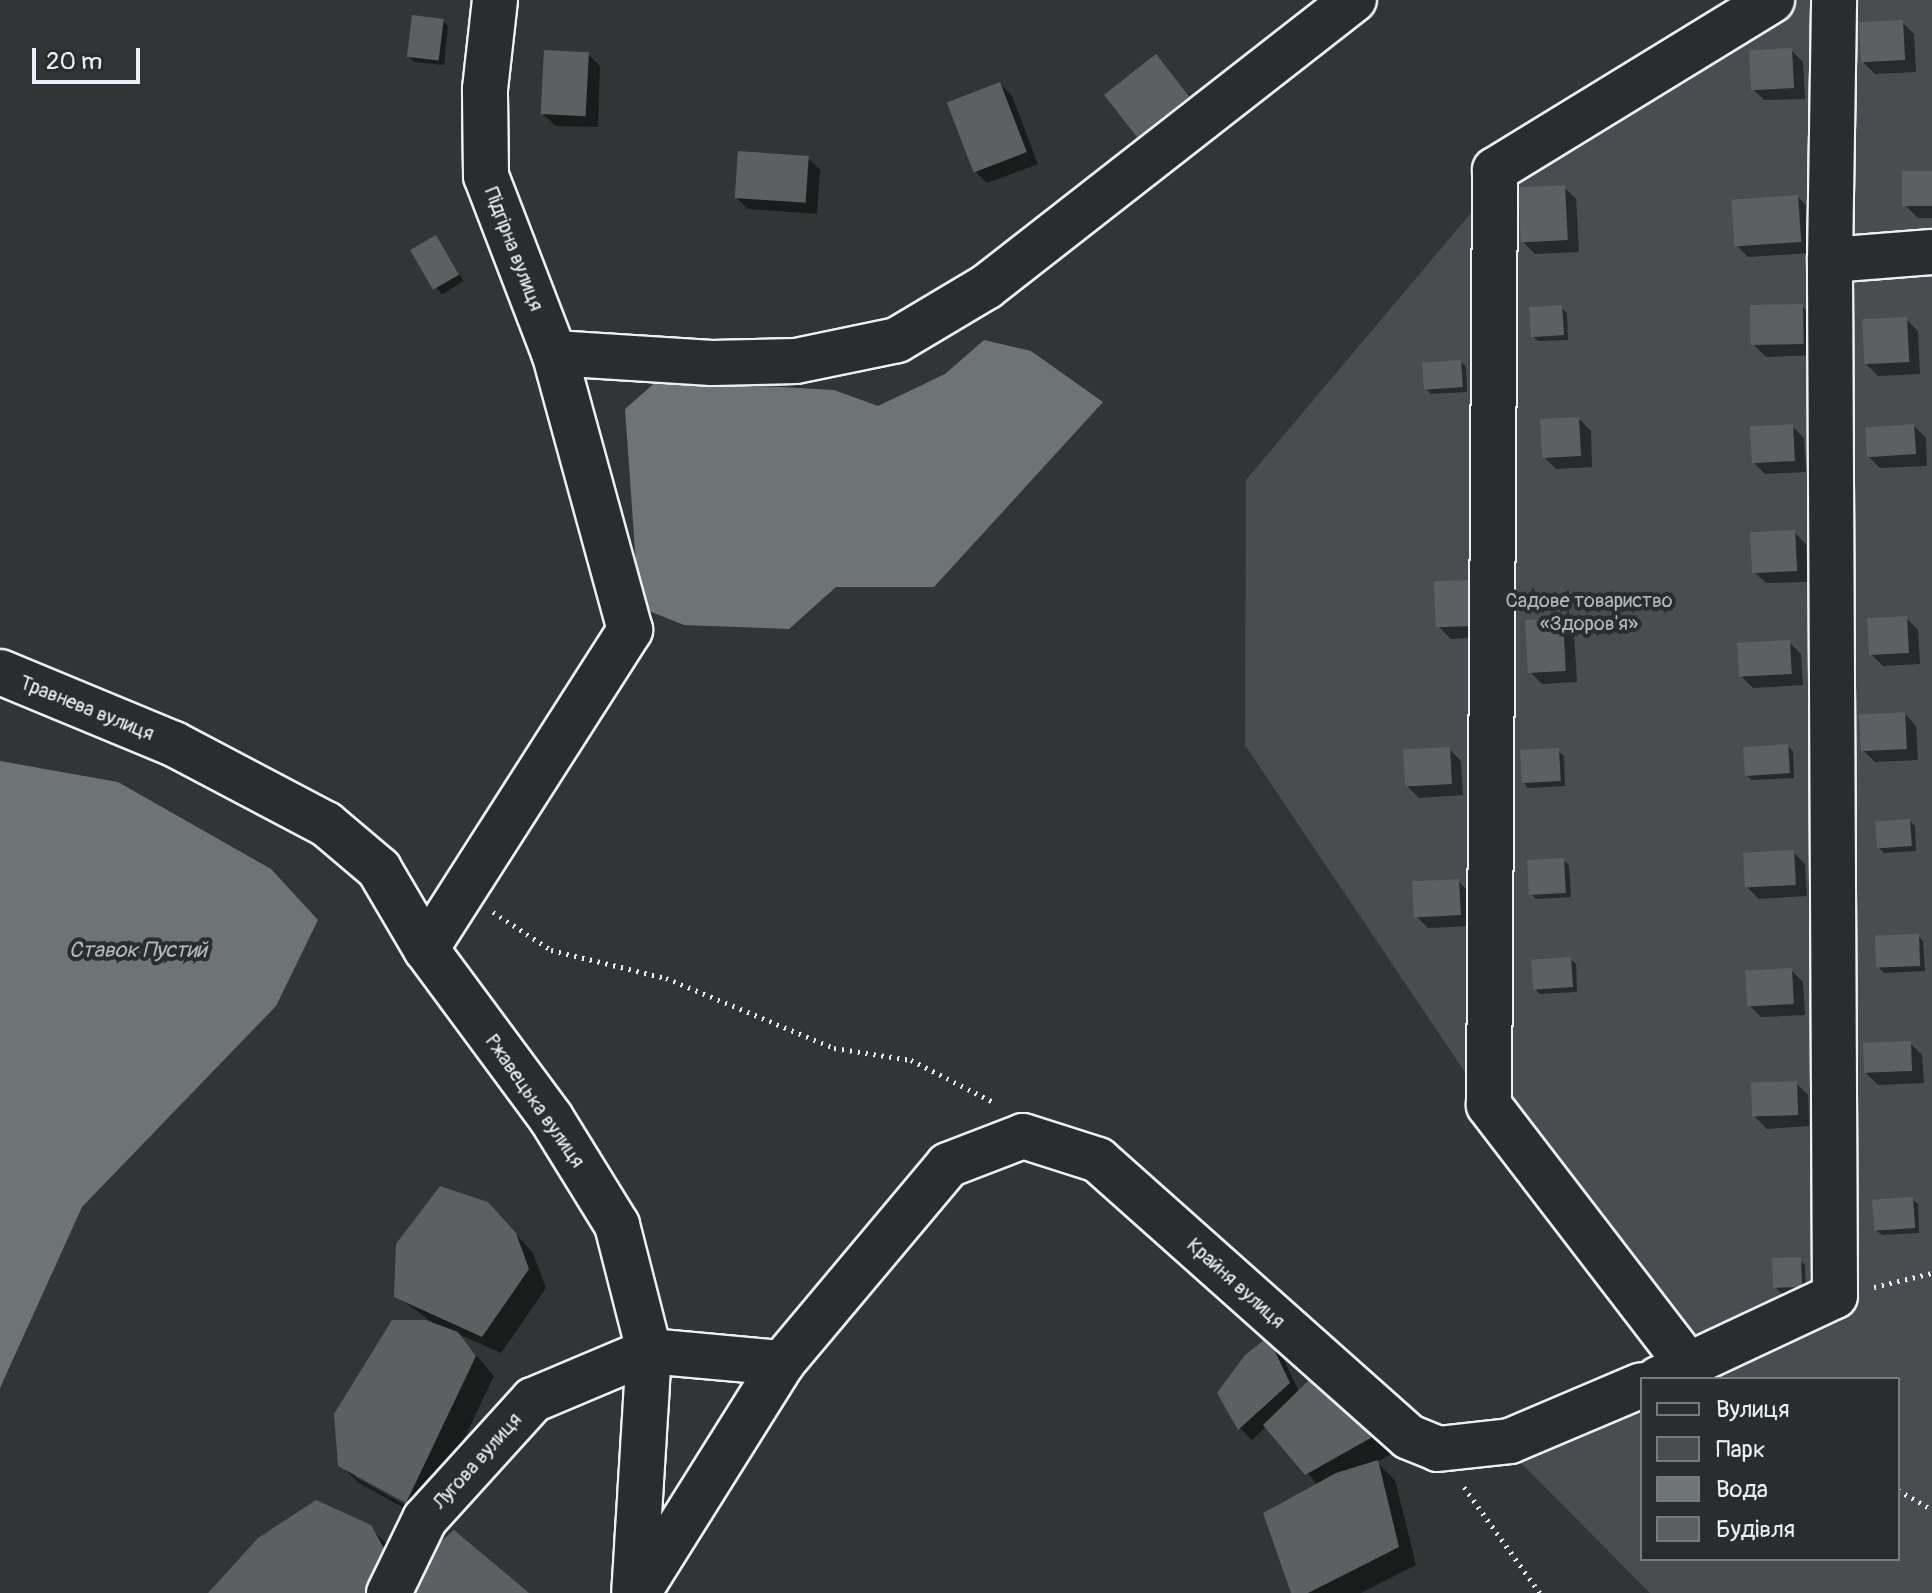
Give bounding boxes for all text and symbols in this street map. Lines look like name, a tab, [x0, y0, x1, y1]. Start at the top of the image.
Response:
scale bar	[36, 32, 144, 82]
text: 20 m	[46, 47, 102, 76]
street label: Підгірна вулиця	[479, 184, 549, 314]
park label: Садове товариство «Здоров'я»	[1505, 589, 1673, 636]
street label: Травнева вулиця	[16, 670, 158, 746]
water label: Ставок Пустий	[69, 938, 207, 964]
street label: Ржавецька вулиця	[480, 1030, 590, 1172]
street label: Крайня вулиця	[1182, 1233, 1290, 1333]
legend	[1640, 1377, 1900, 1561]
text: Вулиця	[1716, 1395, 1789, 1424]
street label: Лугова вулиця	[427, 1408, 527, 1514]
text: Парк	[1716, 1435, 1765, 1464]
text: Вода	[1716, 1475, 1768, 1504]
text: Будівля	[1716, 1515, 1795, 1544]

